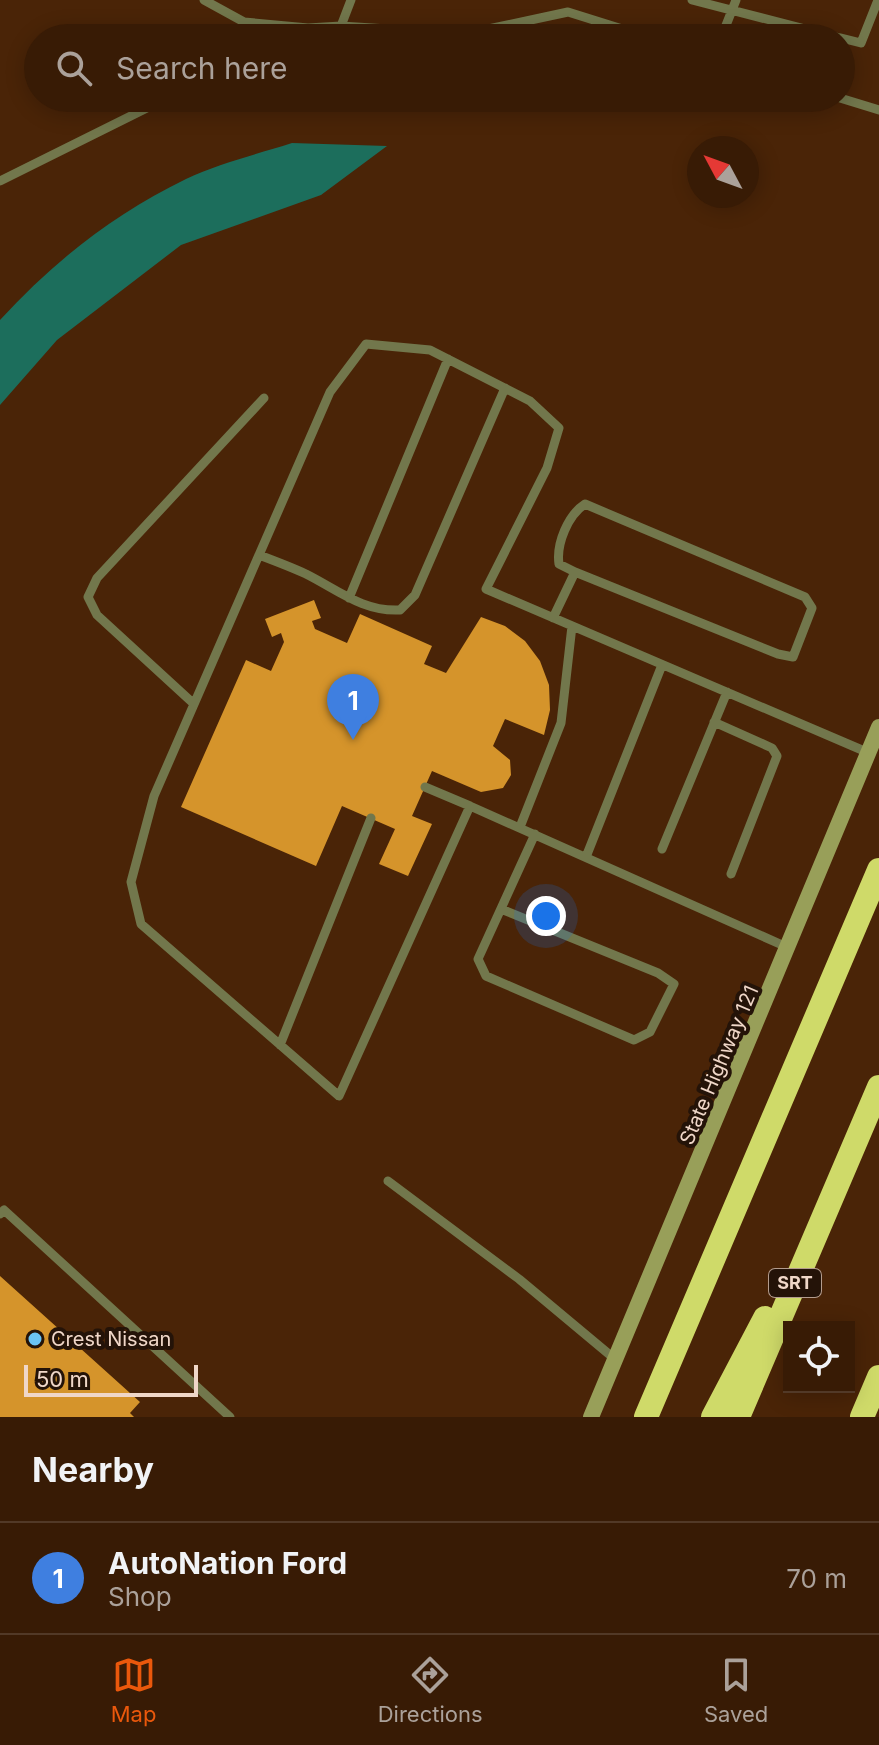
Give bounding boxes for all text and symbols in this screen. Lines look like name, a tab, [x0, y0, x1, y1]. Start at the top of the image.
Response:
search box	[24, 24, 855, 112]
icon: search	[52, 46, 96, 90]
text: Search here	[116, 50, 288, 86]
north arrow	[687, 136, 759, 208]
pin: 1	[327, 674, 379, 740]
your location	[526, 896, 566, 936]
street label: State Highway 121	[675, 982, 763, 1148]
road number: SRT	[769, 1269, 821, 1297]
map controls	[783, 1321, 855, 1393]
button: locate	[783, 1321, 855, 1393]
place label: Crest Nissan	[51, 1327, 171, 1351]
marker: Crest Nissan	[26, 1330, 44, 1348]
scale bar	[24, 1361, 198, 1397]
text: 50 m	[36, 1366, 89, 1392]
text: Nearby	[32, 1449, 154, 1490]
text: AutoNation Ford	[108, 1545, 347, 1581]
text: 1	[52, 1563, 64, 1594]
text: 70 m	[786, 1563, 847, 1594]
text: Shop	[108, 1581, 172, 1612]
tab: Map	[111, 1653, 156, 1727]
tab: Directions	[378, 1653, 483, 1727]
tab: Saved	[704, 1653, 768, 1727]

